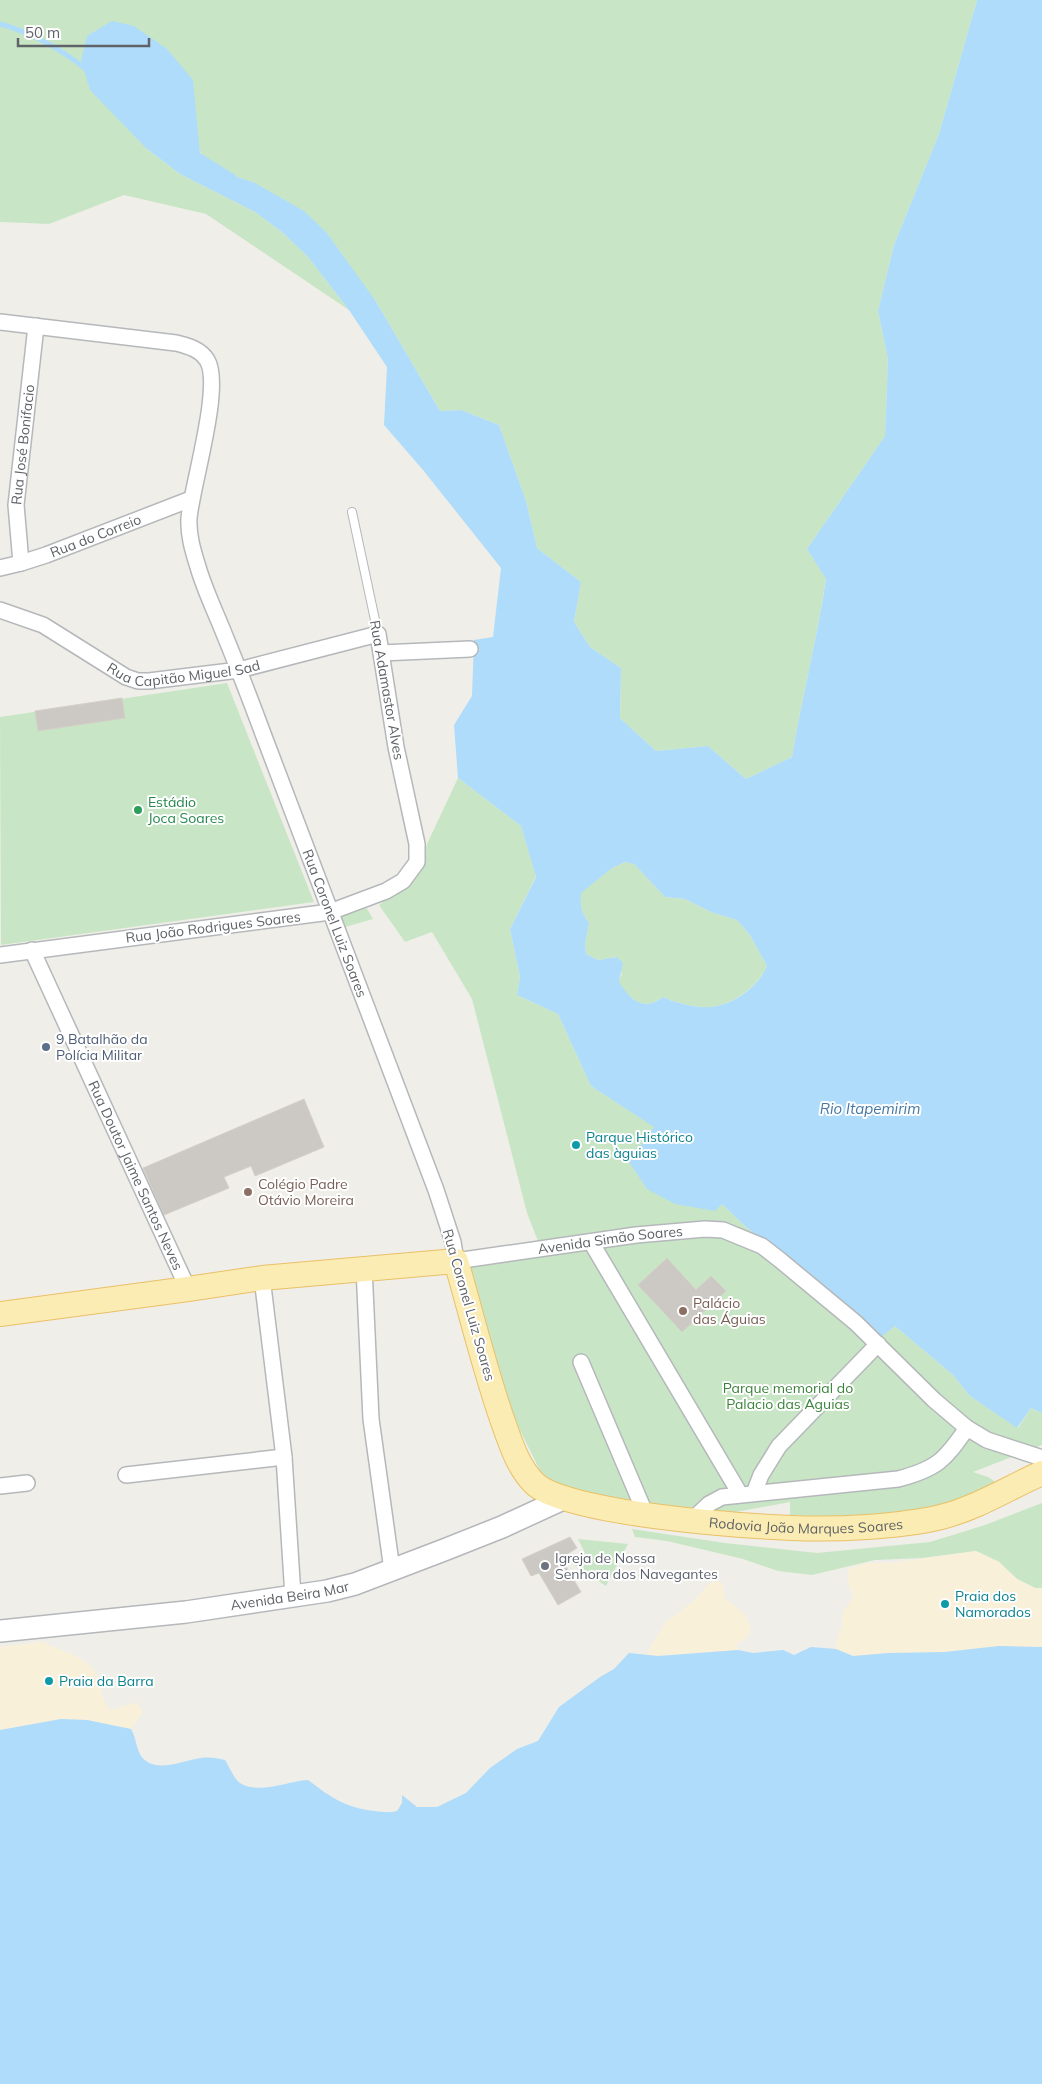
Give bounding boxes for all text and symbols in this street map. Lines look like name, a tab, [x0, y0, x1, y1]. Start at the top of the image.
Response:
scale bar	[18, 15, 149, 47]
text: 50 m	[25, 23, 60, 42]
street label: Rua José Bonifacio	[7, 383, 38, 506]
street label: Rua do Correio	[48, 510, 144, 562]
street label: Rua Adamastor Alves	[366, 619, 408, 761]
street label: Rua Capitão Miguel Sad	[106, 655, 262, 671]
text: Rua Capitão Miguel Sad	[104, 656, 262, 690]
place label: Estádio Joca Soares	[148, 793, 224, 827]
marker: Estádio Joca Soares	[132, 804, 144, 816]
street label: Rua Coronel Luiz Soares	[298, 847, 371, 1000]
street label: Rua João Rodrigues Soares	[124, 907, 302, 947]
place label: 9 Batalhão da Polícia Militar	[56, 1030, 148, 1064]
marker: 9 Batalhão da Polícia Militar	[40, 1041, 52, 1053]
street label: Rua Doutor Jaime Santos Neves	[84, 1078, 187, 1273]
water label: Rio Itapemirim	[820, 1099, 920, 1118]
place label: Parque Histórico das àguias	[586, 1128, 693, 1162]
marker: Parque Histórico das àguias	[570, 1139, 582, 1151]
place label: Colégio Padre Otávio Moreira	[258, 1175, 354, 1209]
marker: Colégio Padre Otávio Moreira	[242, 1186, 254, 1198]
street label: Avenida Simão Soares	[537, 1222, 684, 1258]
street label: Rua Coronel Luiz Soares	[439, 1227, 499, 1383]
place label: Palácio das Águias	[693, 1294, 766, 1328]
marker: Palácio das Águias	[677, 1305, 689, 1317]
park label: Parque memorial do Palacio das Aguias	[723, 1379, 853, 1413]
street label: Rodovia João Marques Soares	[708, 1513, 904, 1538]
place label: Igreja de Nossa Senhora dos Navegantes	[555, 1549, 718, 1583]
marker: Igreja de Nossa Senhora dos Navegantes	[539, 1560, 551, 1572]
street label: Avenida Beira Mar	[229, 1577, 352, 1614]
place label: Praia dos Namorados	[955, 1587, 1031, 1621]
marker: Praia dos Namorados	[939, 1598, 951, 1610]
place label: Praia da Barra	[59, 1672, 154, 1690]
marker: Praia da Barra	[43, 1675, 55, 1687]

